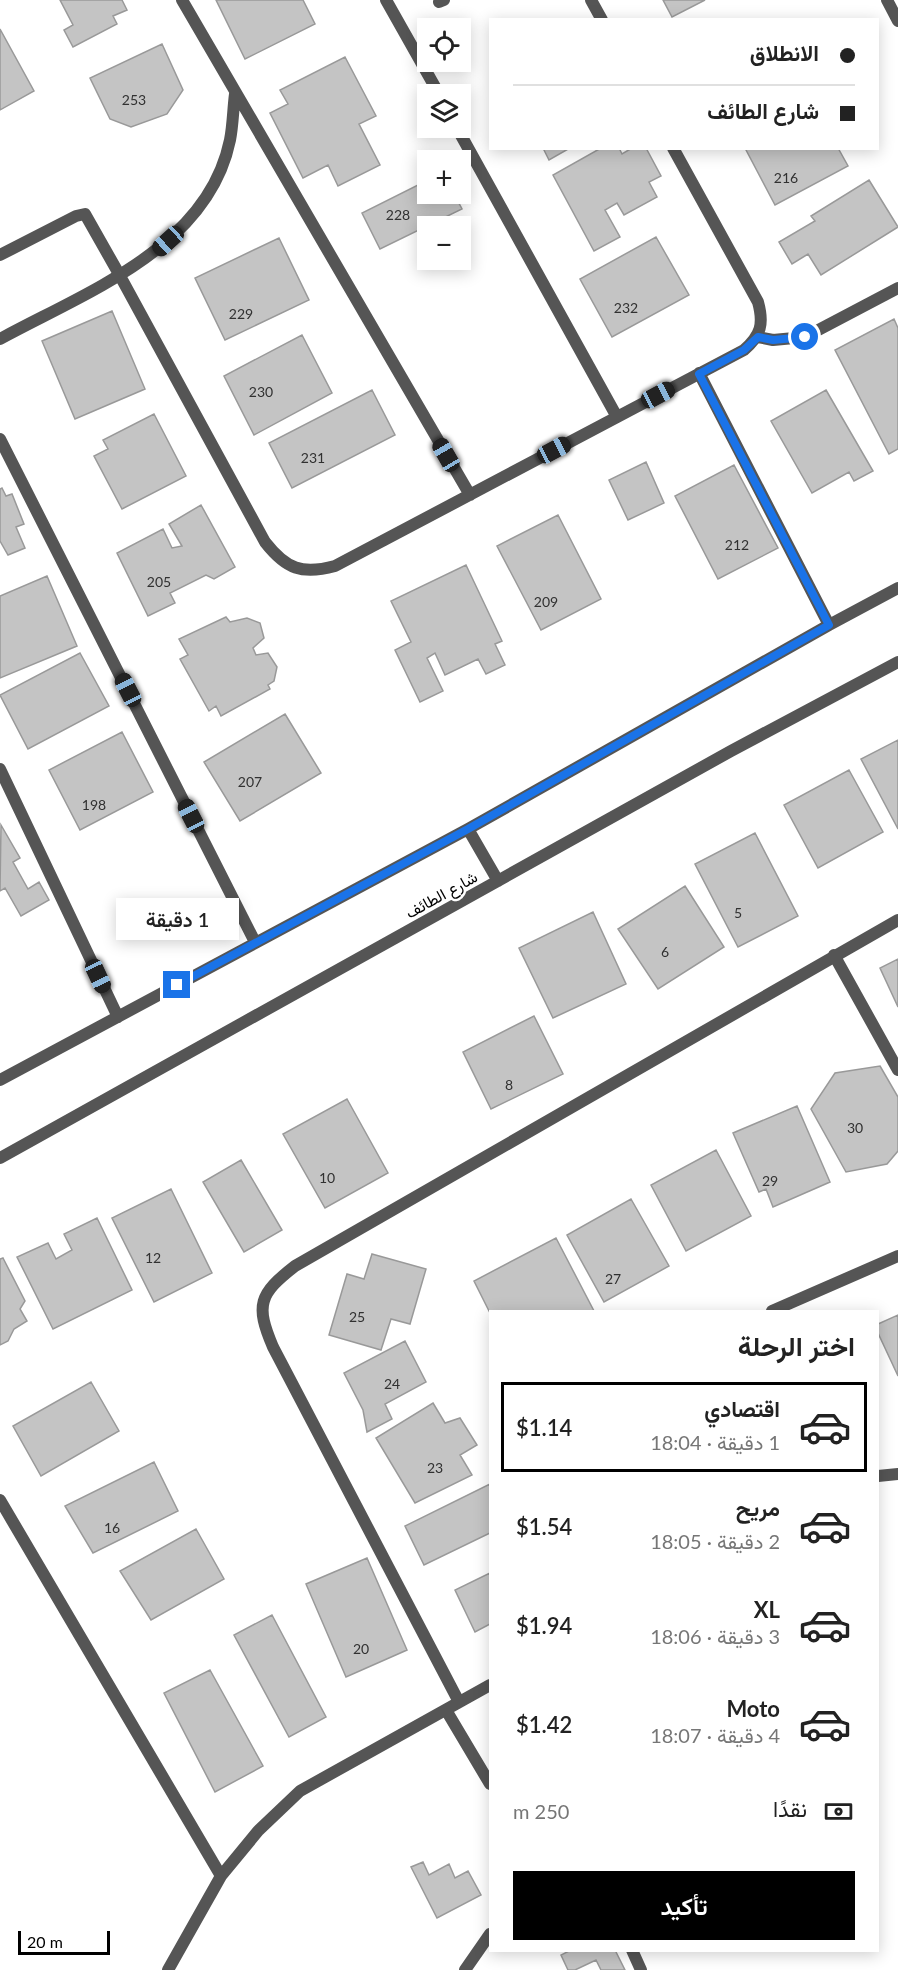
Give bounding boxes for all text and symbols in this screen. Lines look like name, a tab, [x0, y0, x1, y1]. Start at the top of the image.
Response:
map controls	[417, 18, 471, 270]
button: locate	[417, 18, 471, 72]
text: الانطلاق	[750, 39, 819, 66]
button: layers	[417, 84, 471, 138]
house number: 253	[122, 91, 146, 108]
text: شارع الطائف	[707, 97, 819, 124]
button: +	[417, 150, 471, 204]
house number: 216	[774, 169, 798, 186]
house number: 228	[386, 206, 410, 223]
button: −	[417, 216, 471, 270]
car	[149, 222, 187, 260]
house number: 232	[614, 299, 638, 316]
house number: 229	[229, 305, 253, 322]
route start	[791, 323, 818, 350]
car	[638, 379, 678, 411]
house number: 230	[249, 383, 273, 400]
car	[534, 434, 574, 466]
car	[429, 435, 463, 475]
house number: 231	[301, 449, 325, 466]
house number: 212	[725, 536, 749, 553]
house number: 205	[147, 573, 171, 590]
house number: 209	[534, 593, 558, 610]
car	[112, 670, 144, 710]
house number: 207	[238, 773, 262, 790]
house number: 198	[82, 796, 106, 813]
car	[175, 796, 207, 836]
street label: شارع الطائف	[402, 866, 482, 924]
callout: 1 دقيقة	[116, 898, 238, 940]
house number: 5	[734, 904, 742, 921]
text: 1 دقيقة	[146, 907, 209, 931]
house number: 6	[661, 943, 669, 960]
car	[82, 956, 114, 996]
route end	[163, 971, 190, 998]
house number: 8	[505, 1076, 513, 1093]
house number: 30	[847, 1119, 863, 1136]
house number: 10	[319, 1169, 335, 1186]
house number: 29	[762, 1172, 778, 1189]
house number: 12	[145, 1249, 161, 1266]
house number: 27	[605, 1270, 621, 1287]
house number: 25	[349, 1308, 365, 1325]
text: اختر الرحلة	[738, 1329, 855, 1362]
house number: 24	[384, 1375, 400, 1392]
text: اقتصادي	[704, 1395, 780, 1422]
icon: car	[798, 1400, 852, 1454]
text: $1.14	[516, 1414, 572, 1441]
text: 1 دقيقة · 18:04	[650, 1430, 780, 1454]
house number: 23	[427, 1459, 443, 1476]
text: مريح	[736, 1494, 780, 1521]
icon: car	[798, 1499, 852, 1553]
text: $1.54	[516, 1513, 572, 1540]
house number: 16	[104, 1519, 120, 1536]
text: 2 دقيقة · 18:05	[650, 1529, 780, 1553]
text: XL	[754, 1596, 780, 1623]
icon: car	[798, 1598, 852, 1652]
text: $1.94	[516, 1612, 572, 1639]
text: 3 دقيقة · 18:06	[650, 1624, 780, 1648]
house number: 20	[353, 1640, 369, 1657]
text: Moto	[726, 1695, 780, 1722]
icon: car	[798, 1697, 852, 1751]
text: $1.42	[516, 1711, 572, 1738]
text: 4 دقيقة · 18:07	[650, 1723, 780, 1747]
text: نقدًا	[773, 1795, 807, 1822]
icon: cash	[822, 1795, 855, 1828]
text: 250 m	[513, 1799, 569, 1823]
button: تأكيد	[513, 1871, 855, 1940]
scale bar	[18, 1928, 110, 1956]
text: 20 m	[27, 1932, 63, 1951]

